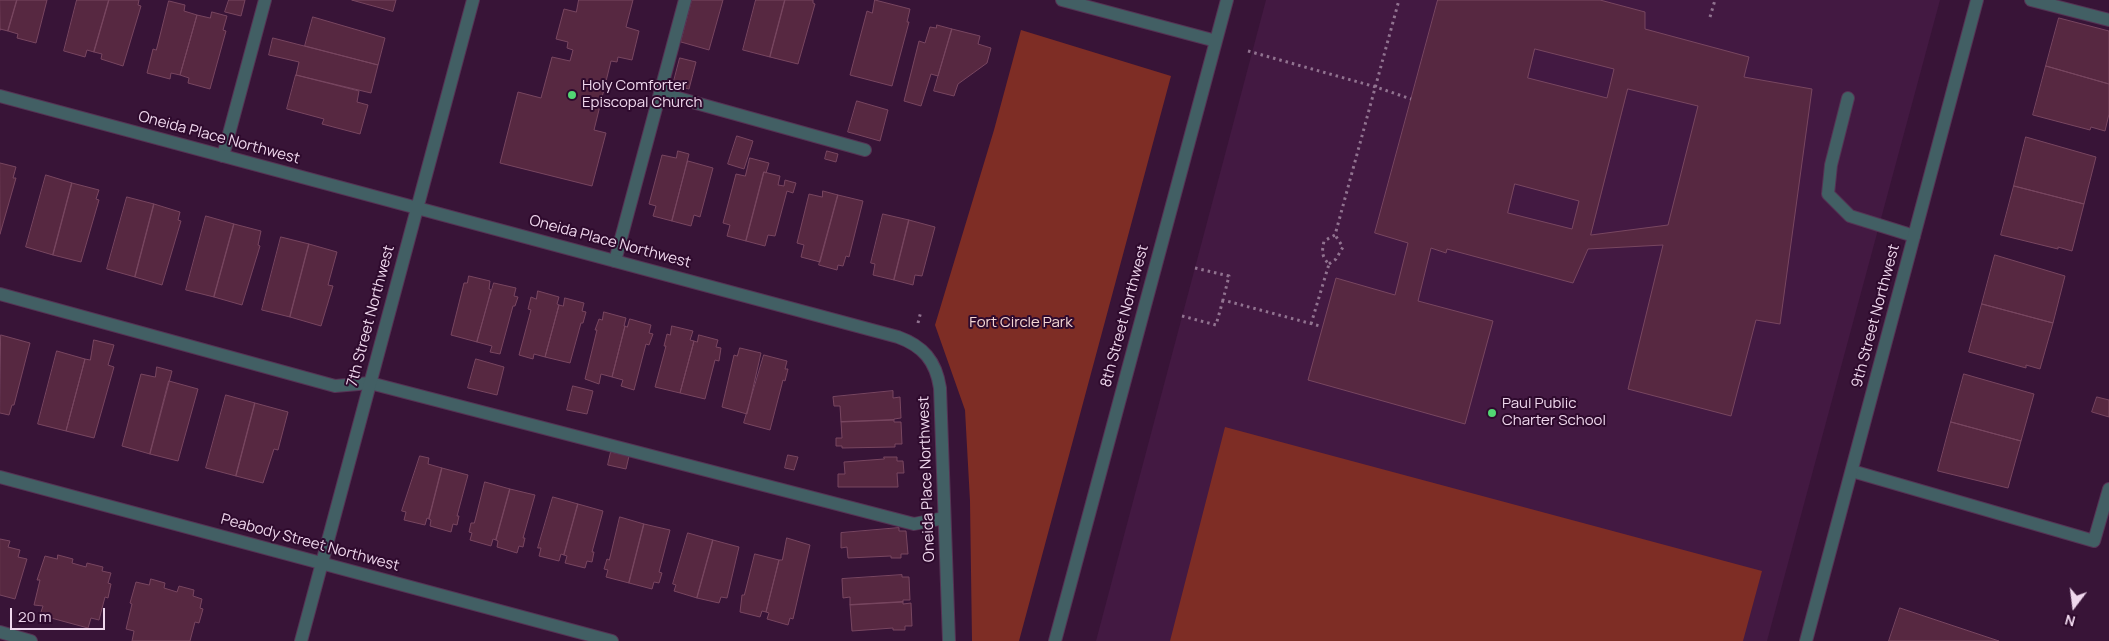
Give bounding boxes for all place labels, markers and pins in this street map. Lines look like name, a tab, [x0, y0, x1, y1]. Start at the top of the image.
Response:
place label: Holy Comforter Episcopal Church	[582, 77, 702, 112]
marker: Holy Comforter Episcopal Church	[566, 89, 578, 101]
place label: Paul Public Charter School	[1502, 395, 1606, 430]
marker: Paul Public Charter School	[1486, 407, 1498, 419]

